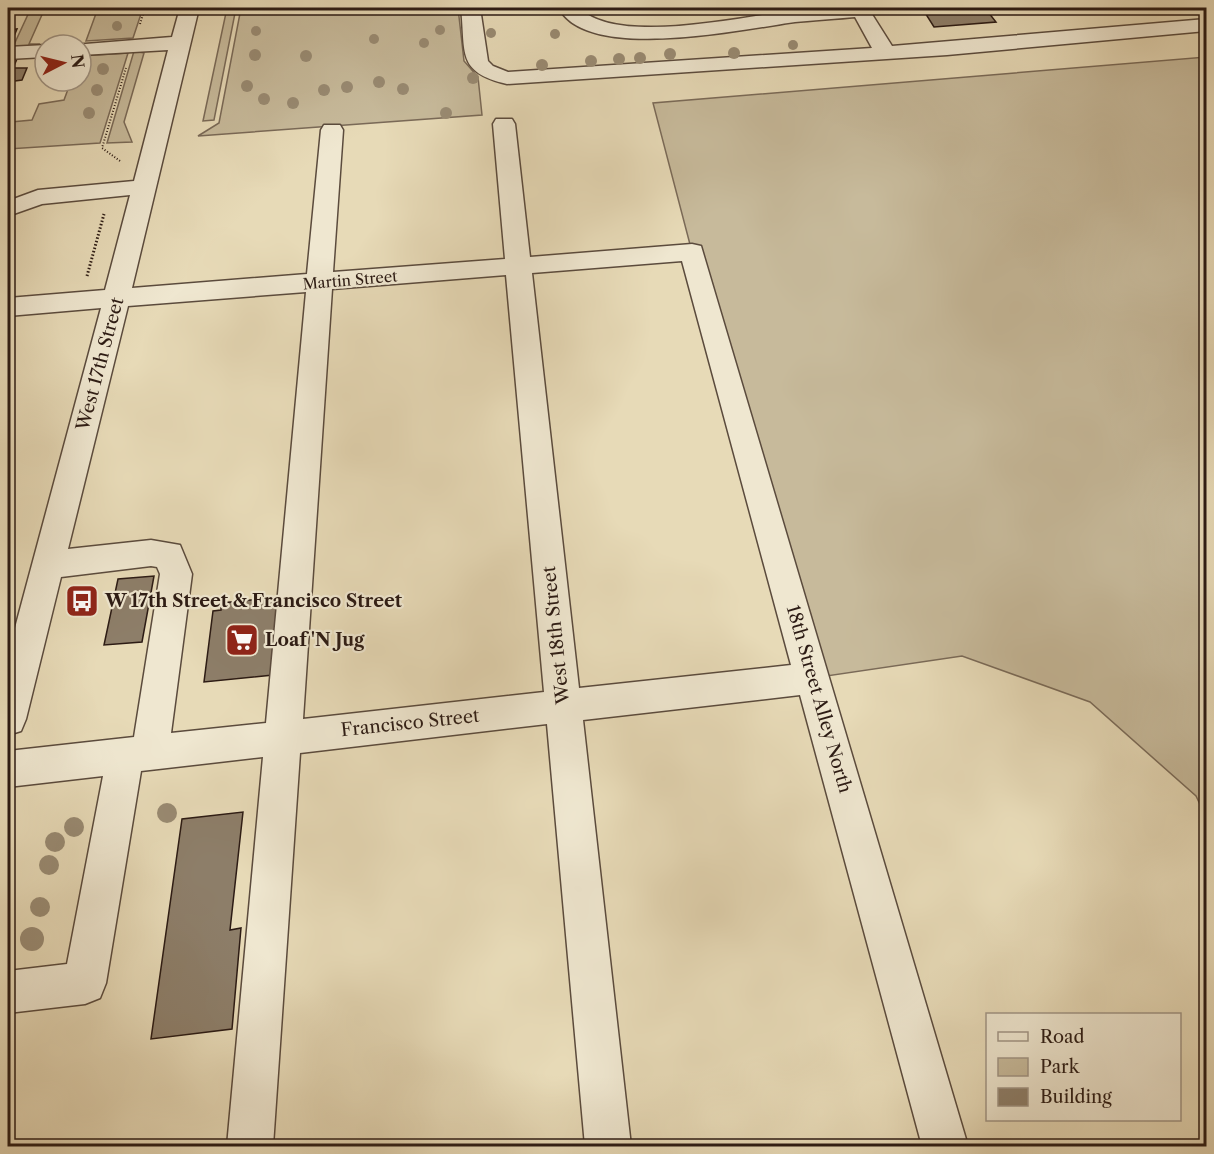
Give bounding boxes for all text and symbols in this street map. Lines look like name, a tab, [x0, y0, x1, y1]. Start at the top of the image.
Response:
north arrow	[33, 33, 93, 93]
text: N	[67, 53, 89, 69]
street label: Martin Street	[302, 266, 399, 294]
street label: West 17th Street	[71, 294, 129, 434]
street label: West 18th Street	[538, 564, 574, 706]
bus stop icon: W 17th Street & Francisco Street	[64, 583, 100, 619]
place label: W 17th Street & Francisco Street	[104, 590, 403, 612]
street label: 18th Street Alley North	[782, 603, 856, 795]
supermarket icon: Loaf 'N Jug	[224, 622, 260, 658]
place label: Loaf 'N Jug	[265, 629, 365, 651]
street label: Francisco Street	[340, 705, 481, 741]
legend	[986, 1013, 1181, 1121]
text: Road	[1040, 1026, 1085, 1048]
text: Park	[1040, 1056, 1081, 1078]
text: Building	[1040, 1086, 1112, 1108]

